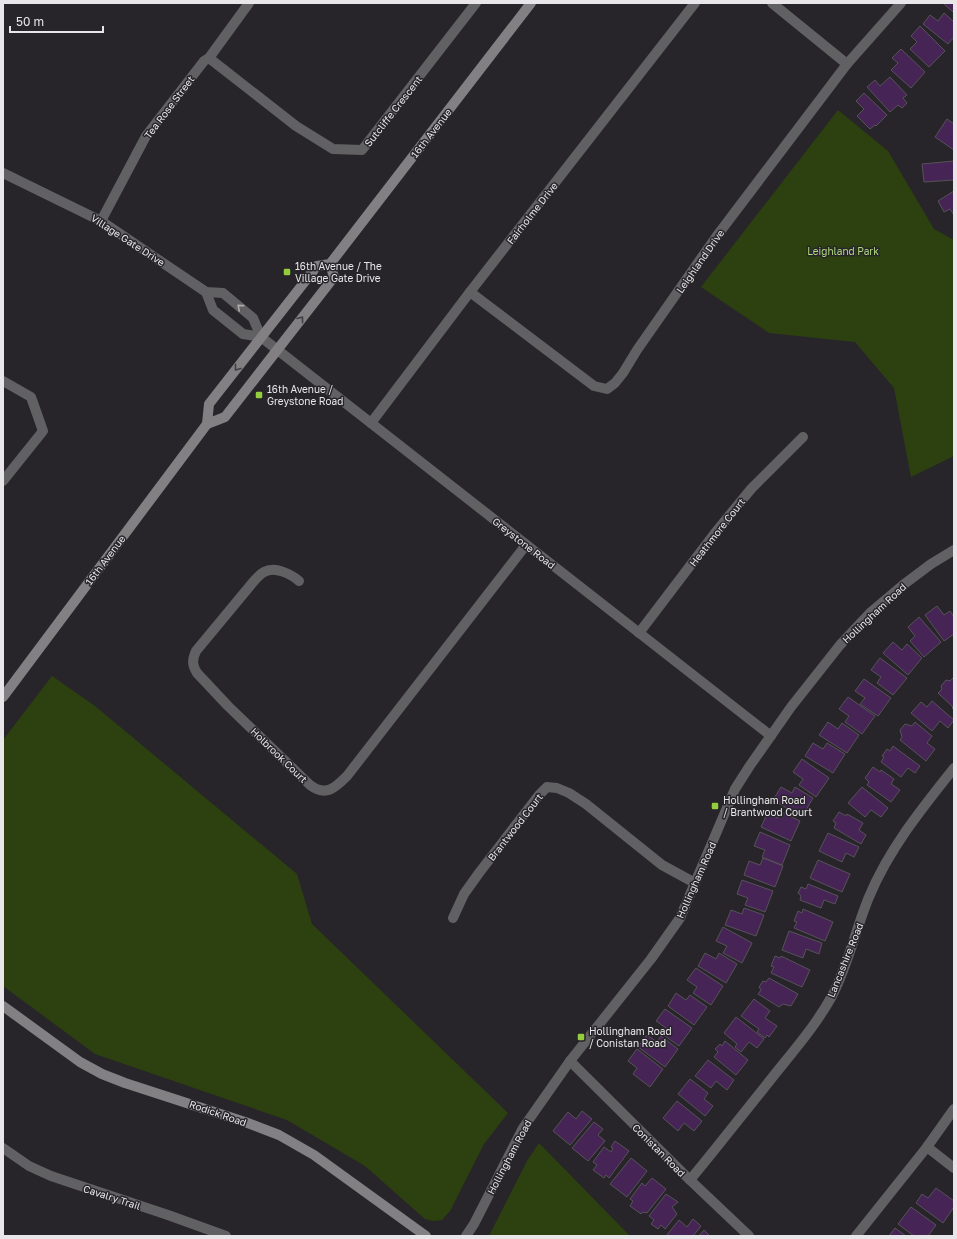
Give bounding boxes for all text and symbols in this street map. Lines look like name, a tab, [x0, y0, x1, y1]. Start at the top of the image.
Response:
scale bar	[10, 8, 103, 34]
text: 50 m	[16, 14, 44, 29]
street label: Tea Rose Street	[142, 73, 196, 141]
street label: Sutcliffe Crescent	[362, 73, 424, 149]
street label: 16th Avenue	[408, 106, 454, 160]
street label: Fairholme Drive	[504, 179, 560, 246]
street label: Village Gate Drive	[89, 212, 167, 268]
street label: Leighland Drive	[674, 227, 726, 295]
park label: Leighland Park	[807, 245, 879, 257]
place label: 16th Avenue / The Village Gate Drive	[295, 260, 382, 284]
marker: 16th Avenue / The Village Gate Drive	[282, 267, 292, 277]
one-way arrow	[237, 304, 244, 311]
one-way arrow	[297, 317, 304, 324]
one-way arrow	[235, 363, 242, 370]
place label: 16th Avenue / Greystone Road	[267, 383, 343, 407]
marker: 16th Avenue / Greystone Road	[254, 390, 264, 400]
street label: Heathmore Court	[687, 496, 747, 568]
street label: Greystone Road	[490, 515, 558, 571]
street label: 16th Avenue	[82, 533, 128, 587]
street label: Hollingham Road	[840, 580, 908, 646]
street label: Holbrook Court	[248, 725, 310, 785]
street label: Brantwood Court	[485, 791, 545, 863]
place label: Hollingham Road / Brantwood Court	[723, 794, 812, 818]
marker: Hollingham Road / Brantwood Court	[710, 801, 720, 811]
street label: Hollingham Road	[674, 840, 718, 920]
street label: Lancashire Road	[825, 921, 865, 999]
place label: Hollingham Road / Conistan Road	[589, 1025, 672, 1049]
marker: Hollingham Road / Conistan Road	[576, 1032, 586, 1042]
street label: Rodick Road	[188, 1098, 248, 1128]
street label: Hollingham Road	[484, 1118, 534, 1196]
street label: Conistan Road	[630, 1121, 688, 1179]
street label: Cavalry Trail	[82, 1182, 142, 1212]

